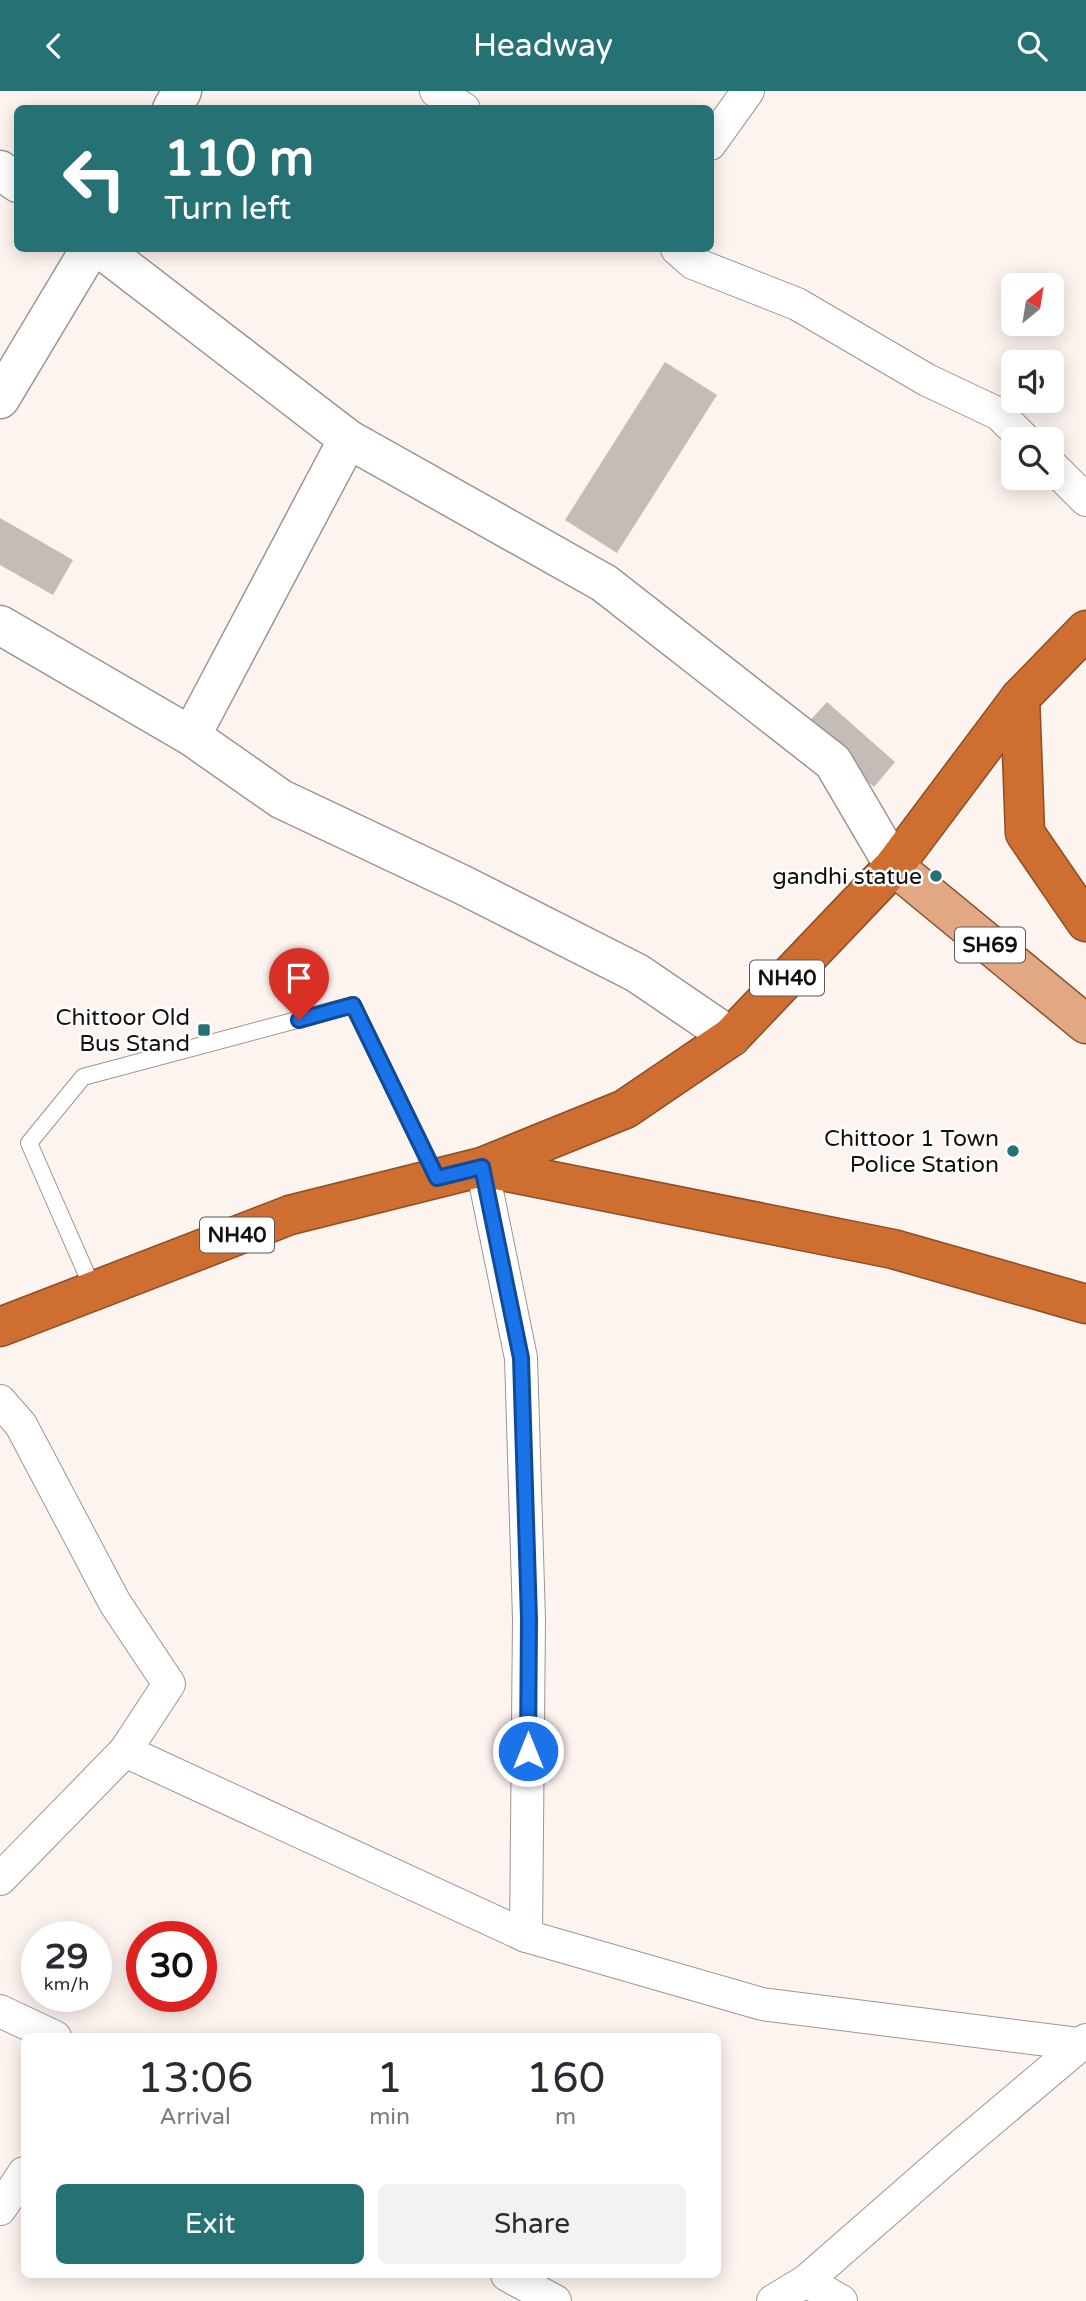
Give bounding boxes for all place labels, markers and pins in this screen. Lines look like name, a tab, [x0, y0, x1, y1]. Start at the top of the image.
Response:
place label: gandhi statue	[772, 863, 922, 891]
marker: gandhi statue	[928, 868, 944, 884]
pin	[269, 948, 329, 1020]
place label: Chittoor Old Bus Stand	[55, 1004, 190, 1058]
marker: Chittoor Old Bus Stand	[196, 1022, 212, 1038]
place label: Chittoor 1 Town Police Station	[824, 1125, 999, 1179]
marker: Chittoor 1 Town Police Station	[1005, 1143, 1021, 1159]

